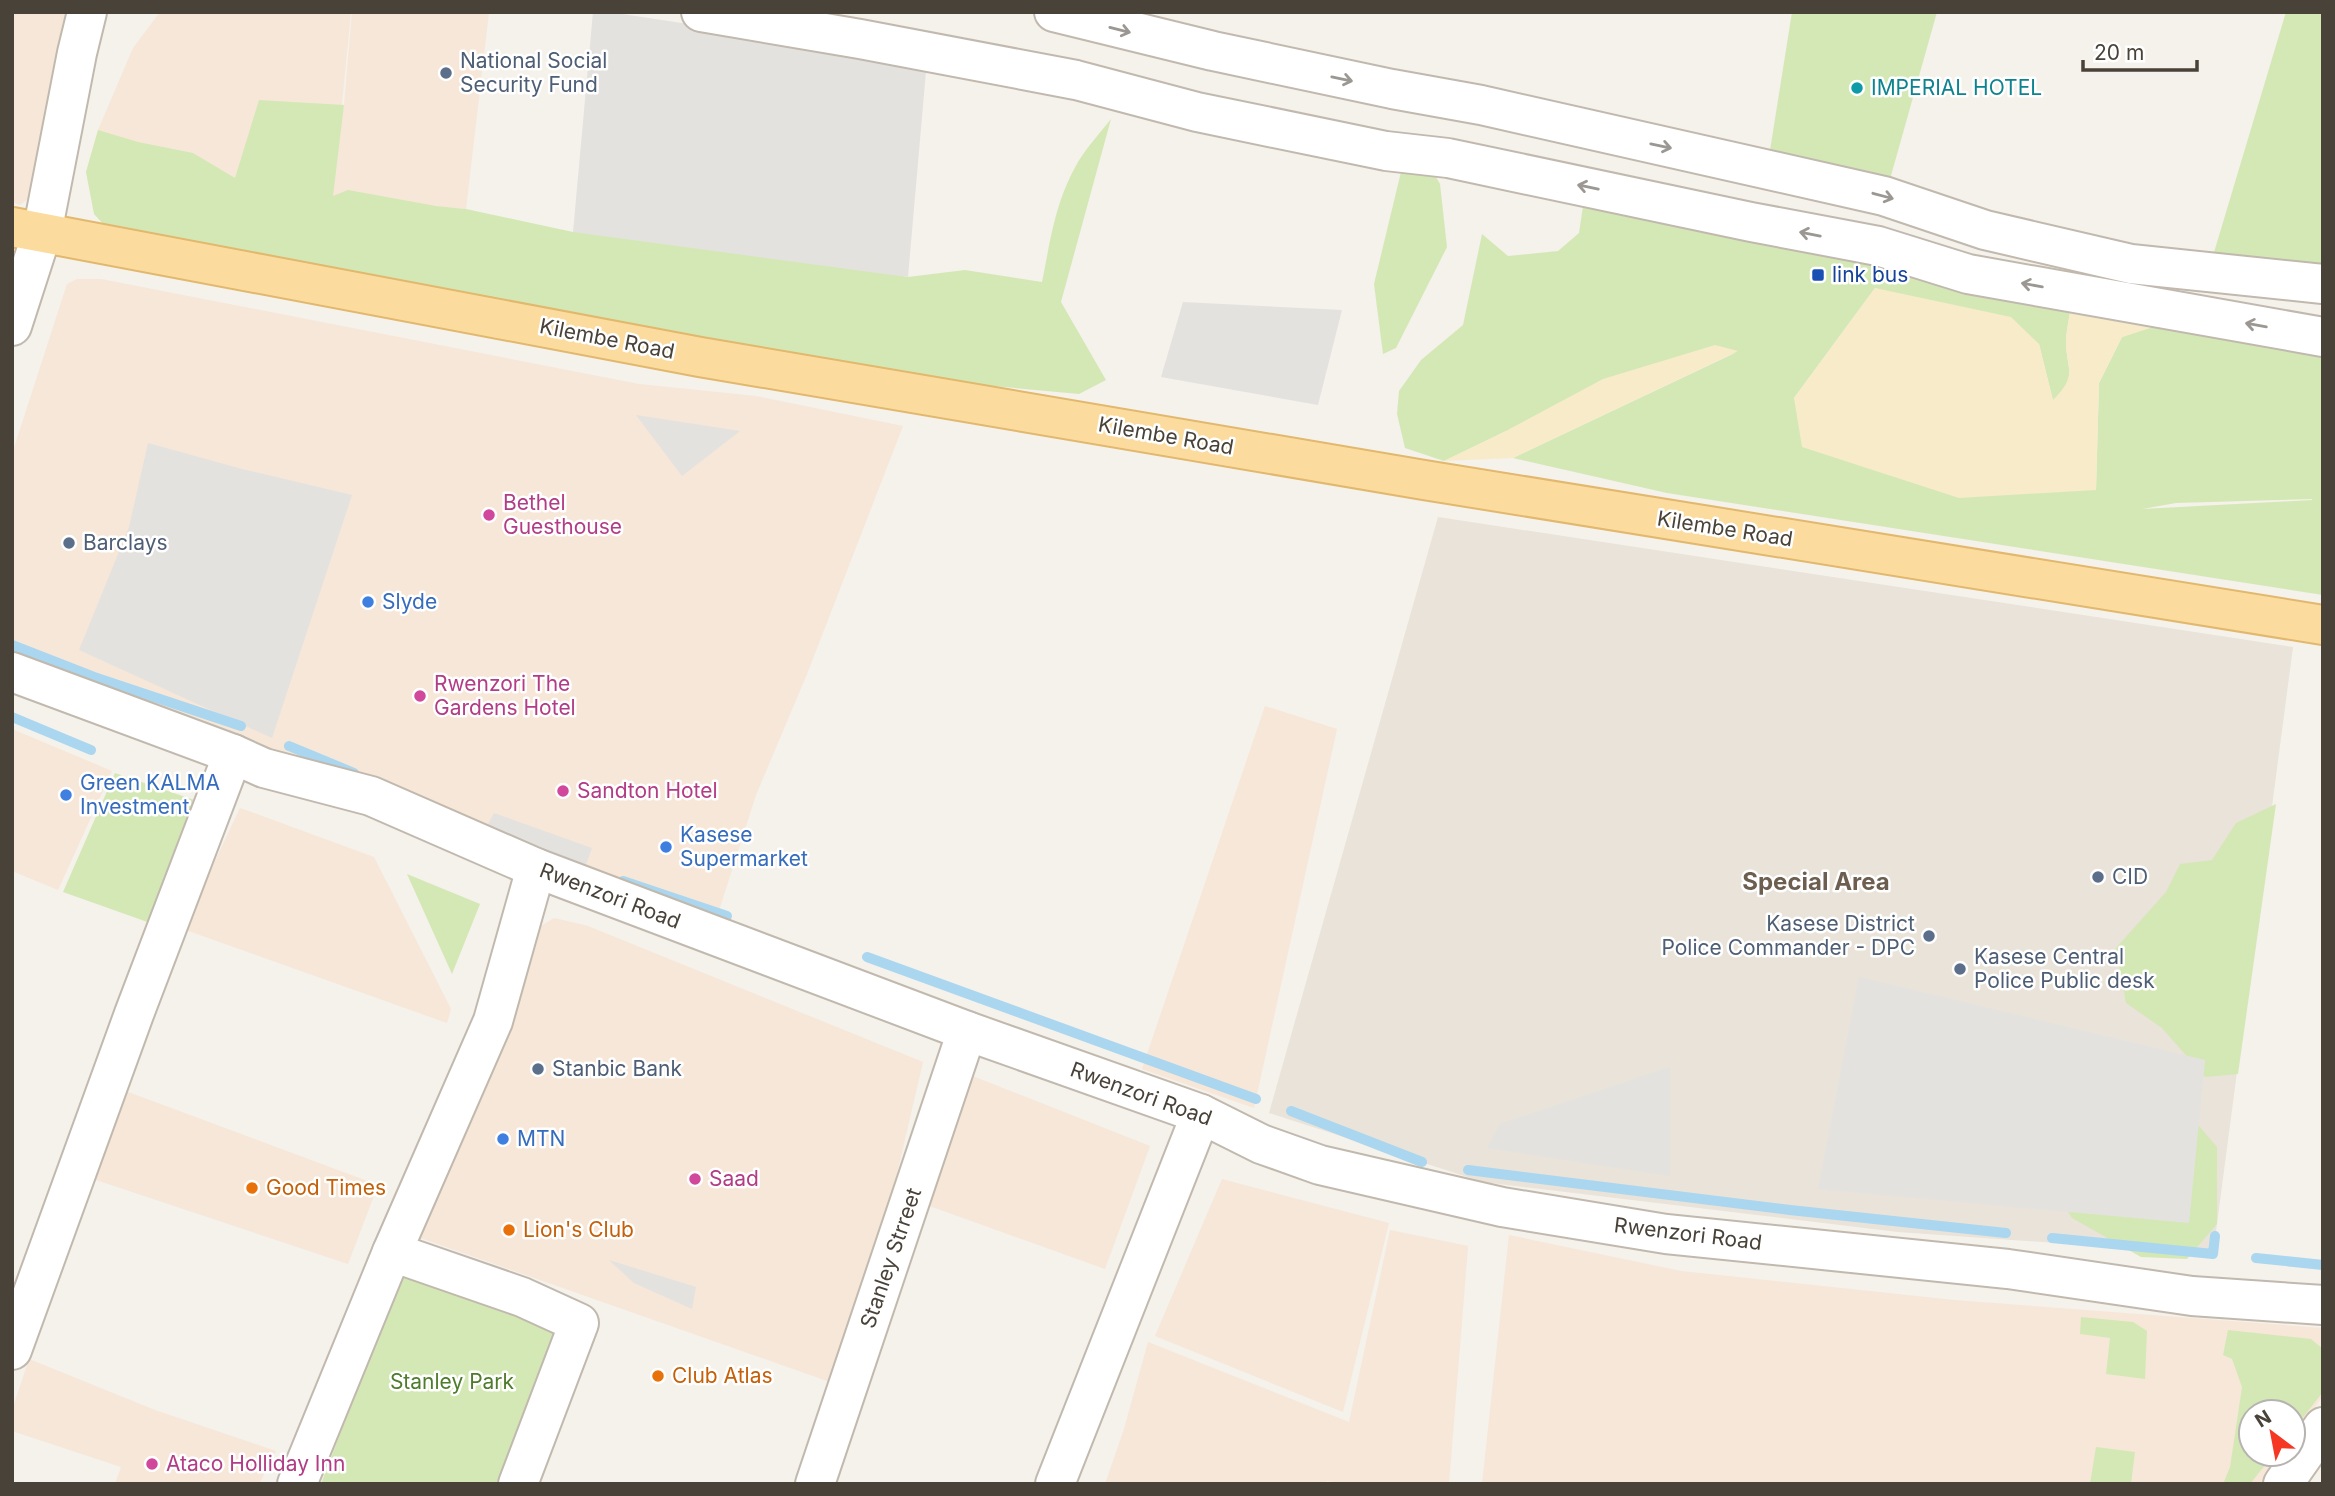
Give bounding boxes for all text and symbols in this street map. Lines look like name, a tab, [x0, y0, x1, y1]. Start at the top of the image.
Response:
one-way arrow	[1108, 23, 1131, 37]
scale bar	[2083, 28, 2197, 72]
text: 20 m	[2094, 40, 2144, 65]
place label: National Social Security Fund	[460, 48, 607, 97]
marker: National Social Security Fund	[438, 65, 454, 81]
one-way arrow	[1330, 72, 1353, 86]
place label: IMPERIAL HOTEL	[1871, 75, 2042, 100]
marker: IMPERIAL HOTEL	[1849, 80, 1865, 96]
one-way arrow	[1649, 140, 1672, 154]
one-way arrow	[1577, 179, 1600, 193]
one-way arrow	[1871, 190, 1893, 203]
one-way arrow	[1799, 226, 1822, 240]
place label: link bus	[1832, 262, 1908, 287]
marker: link bus	[1810, 267, 1826, 283]
one-way arrow	[2021, 278, 2043, 291]
street label: Kilembe Road	[538, 313, 677, 364]
one-way arrow	[2245, 318, 2267, 331]
street label: Kilembe Road	[1096, 411, 1236, 460]
place label: Bethel Guesthouse	[503, 490, 622, 539]
street label: Kilembe Road	[1656, 505, 1795, 552]
marker: Bethel Guesthouse	[481, 507, 497, 523]
place label: Barclays	[83, 530, 168, 555]
marker: Barclays	[61, 535, 77, 551]
place label: Slyde	[382, 589, 437, 614]
marker: Slyde	[360, 594, 376, 610]
place label: Rwenzori The Gardens Hotel	[434, 671, 576, 720]
marker: Rwenzori The Gardens Hotel	[412, 688, 428, 704]
place label: Green KALMA Investment	[80, 770, 220, 819]
place label: Sandton Hotel	[577, 778, 718, 803]
marker: Sandton Hotel	[555, 783, 571, 799]
marker: Green KALMA Investment	[58, 787, 74, 803]
place label: Kasese Supermarket	[680, 822, 808, 871]
marker: Kasese Supermarket	[658, 839, 674, 855]
street label: Rwenzori Road	[536, 857, 684, 934]
place label: CID	[2112, 864, 2148, 889]
district label: Special Area	[1742, 867, 1890, 896]
marker: CID	[2090, 869, 2106, 885]
place label: Kasese District Police Commander - DPC	[1661, 911, 1915, 960]
marker: Kasese District Police Commander - DPC	[1921, 928, 1937, 944]
place label: Kasese Central Police Public desk	[1974, 944, 2155, 993]
marker: Kasese Central Police Public desk	[1952, 961, 1968, 977]
place label: Stanbic Bank	[552, 1056, 682, 1081]
street label: Rwenzori Road	[1067, 1056, 1215, 1131]
marker: Stanbic Bank	[530, 1061, 546, 1077]
place label: MTN	[517, 1126, 565, 1151]
marker: MTN	[495, 1131, 511, 1147]
place label: Saad	[709, 1166, 759, 1191]
marker: Saad	[687, 1171, 703, 1187]
place label: Good Times	[266, 1175, 386, 1200]
marker: Good Times	[244, 1180, 260, 1196]
street label: Stanley Strreet	[855, 1184, 926, 1331]
street label: Rwenzori Road	[1613, 1212, 1763, 1255]
place label: Lion's Club	[523, 1217, 634, 1242]
marker: Lion's Club	[501, 1222, 517, 1238]
place label: Club Atlas	[672, 1363, 773, 1388]
marker: Club Atlas	[650, 1368, 666, 1384]
park label: Stanley Park	[390, 1369, 515, 1394]
north arrow	[2237, 1398, 2307, 1468]
text: N	[2251, 1405, 2275, 1433]
place label: Ataco Holliday Inn	[166, 1451, 345, 1476]
marker: Ataco Holliday Inn	[144, 1456, 160, 1472]

